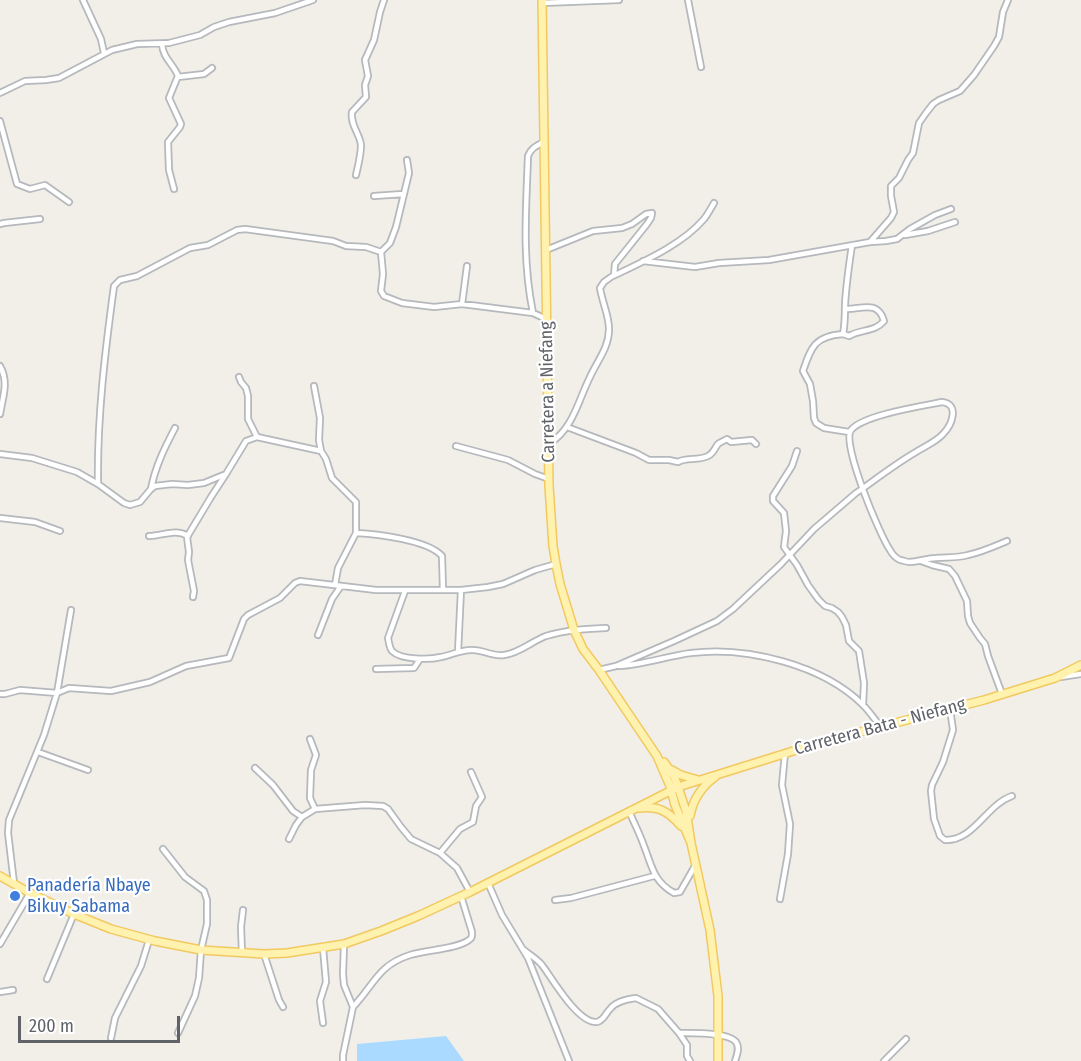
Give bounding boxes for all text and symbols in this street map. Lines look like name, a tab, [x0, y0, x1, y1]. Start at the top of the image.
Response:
street label: Carretera a Niefang	[536, 321, 560, 463]
street label: Carretera Bata - Niefang	[792, 694, 968, 760]
place label: Panadería Nbaye Bikuy Sabama	[27, 875, 151, 918]
marker: Panadería Nbaye Bikuy Sabama	[8, 889, 22, 903]
scale bar	[21, 1004, 183, 1042]
text: 200 m	[29, 1015, 74, 1037]

